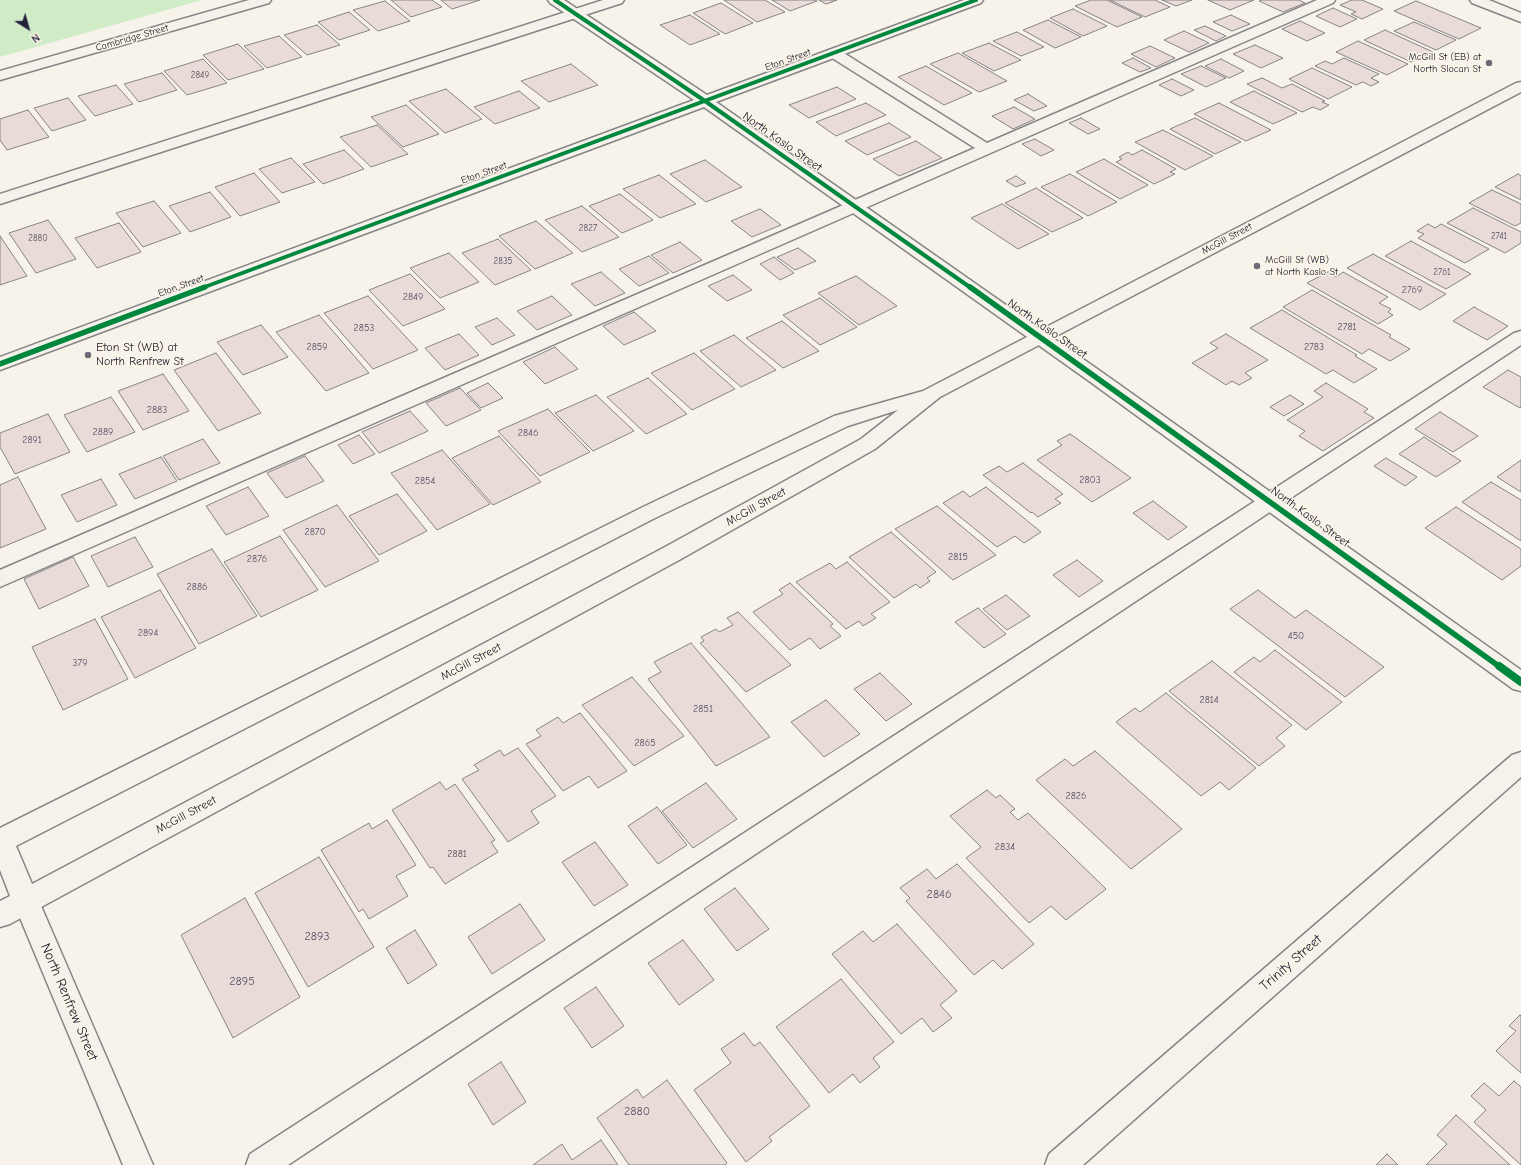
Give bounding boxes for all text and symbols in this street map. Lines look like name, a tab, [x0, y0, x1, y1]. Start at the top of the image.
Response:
north arrow	[8, 8, 48, 48]
street label: Cambridge Street	[94, 22, 170, 54]
text: N	[29, 31, 42, 45]
street label: Eton Street	[763, 46, 813, 74]
place label: McGill St (EB) at North Slocan St	[1408, 51, 1481, 74]
marker: McGill St (EB) at North Slocan St	[1484, 58, 1494, 68]
house number: 2849	[191, 70, 209, 80]
street label: North Kaslo Street	[739, 109, 825, 175]
street label: Eton Street	[459, 159, 509, 187]
street label: McGill Street	[1200, 221, 1254, 257]
house number: 2827	[579, 223, 597, 233]
house number: 2741	[1491, 231, 1507, 241]
house number: 2880	[28, 233, 48, 243]
place label: McGill St (WB) at North Kaslo St	[1265, 254, 1338, 278]
house number: 2835	[494, 256, 512, 266]
marker: McGill St (WB) at North Kaslo St	[1252, 261, 1262, 271]
house number: 2761	[1433, 267, 1451, 277]
street label: Eton Street	[156, 272, 206, 300]
house number: 2769	[1402, 284, 1422, 296]
house number: 2849	[403, 291, 423, 303]
street label: North Kaslo Street	[1004, 296, 1090, 362]
house number: 2781	[1338, 321, 1356, 333]
house number: 2853	[354, 322, 374, 334]
place label: Eton St (WB) at North Renfrew St	[96, 341, 184, 369]
house number: 2859	[306, 341, 328, 353]
house number: 2783	[1304, 341, 1324, 353]
marker: Eton St (WB) at North Renfrew St	[83, 350, 93, 360]
house number: 2883	[147, 404, 167, 416]
house number: 2889	[93, 426, 113, 438]
house number: 2846	[518, 427, 538, 439]
house number: 2891	[22, 434, 42, 446]
house number: 2803	[1079, 474, 1101, 486]
house number: 2854	[415, 475, 435, 487]
street label: North Kaslo Street	[1268, 484, 1352, 550]
street label: McGill Street	[723, 485, 789, 529]
house number: 2870	[304, 526, 326, 538]
house number: 2815	[948, 551, 968, 563]
house number: 2876	[247, 553, 267, 565]
house number: 2886	[187, 581, 207, 593]
house number: 2894	[138, 627, 158, 639]
house number: 450	[1288, 630, 1304, 642]
street label: McGill Street	[438, 640, 504, 684]
house number: 379	[72, 657, 88, 669]
house number: 2814	[1199, 694, 1219, 706]
house number: 2851	[693, 703, 713, 715]
house number: 2865	[634, 737, 656, 749]
house number: 2826	[1065, 790, 1087, 802]
street label: McGill Street	[153, 793, 219, 837]
house number: 2834	[995, 841, 1015, 853]
house number: 2881	[447, 848, 467, 860]
house number: 2846	[927, 888, 951, 902]
house number: 2893	[305, 930, 329, 944]
street label: Trinity Street	[1256, 931, 1326, 995]
street label: North Renfrew Street	[37, 941, 101, 1063]
house number: 2895	[229, 975, 255, 989]
house number: 2880	[624, 1105, 650, 1119]

